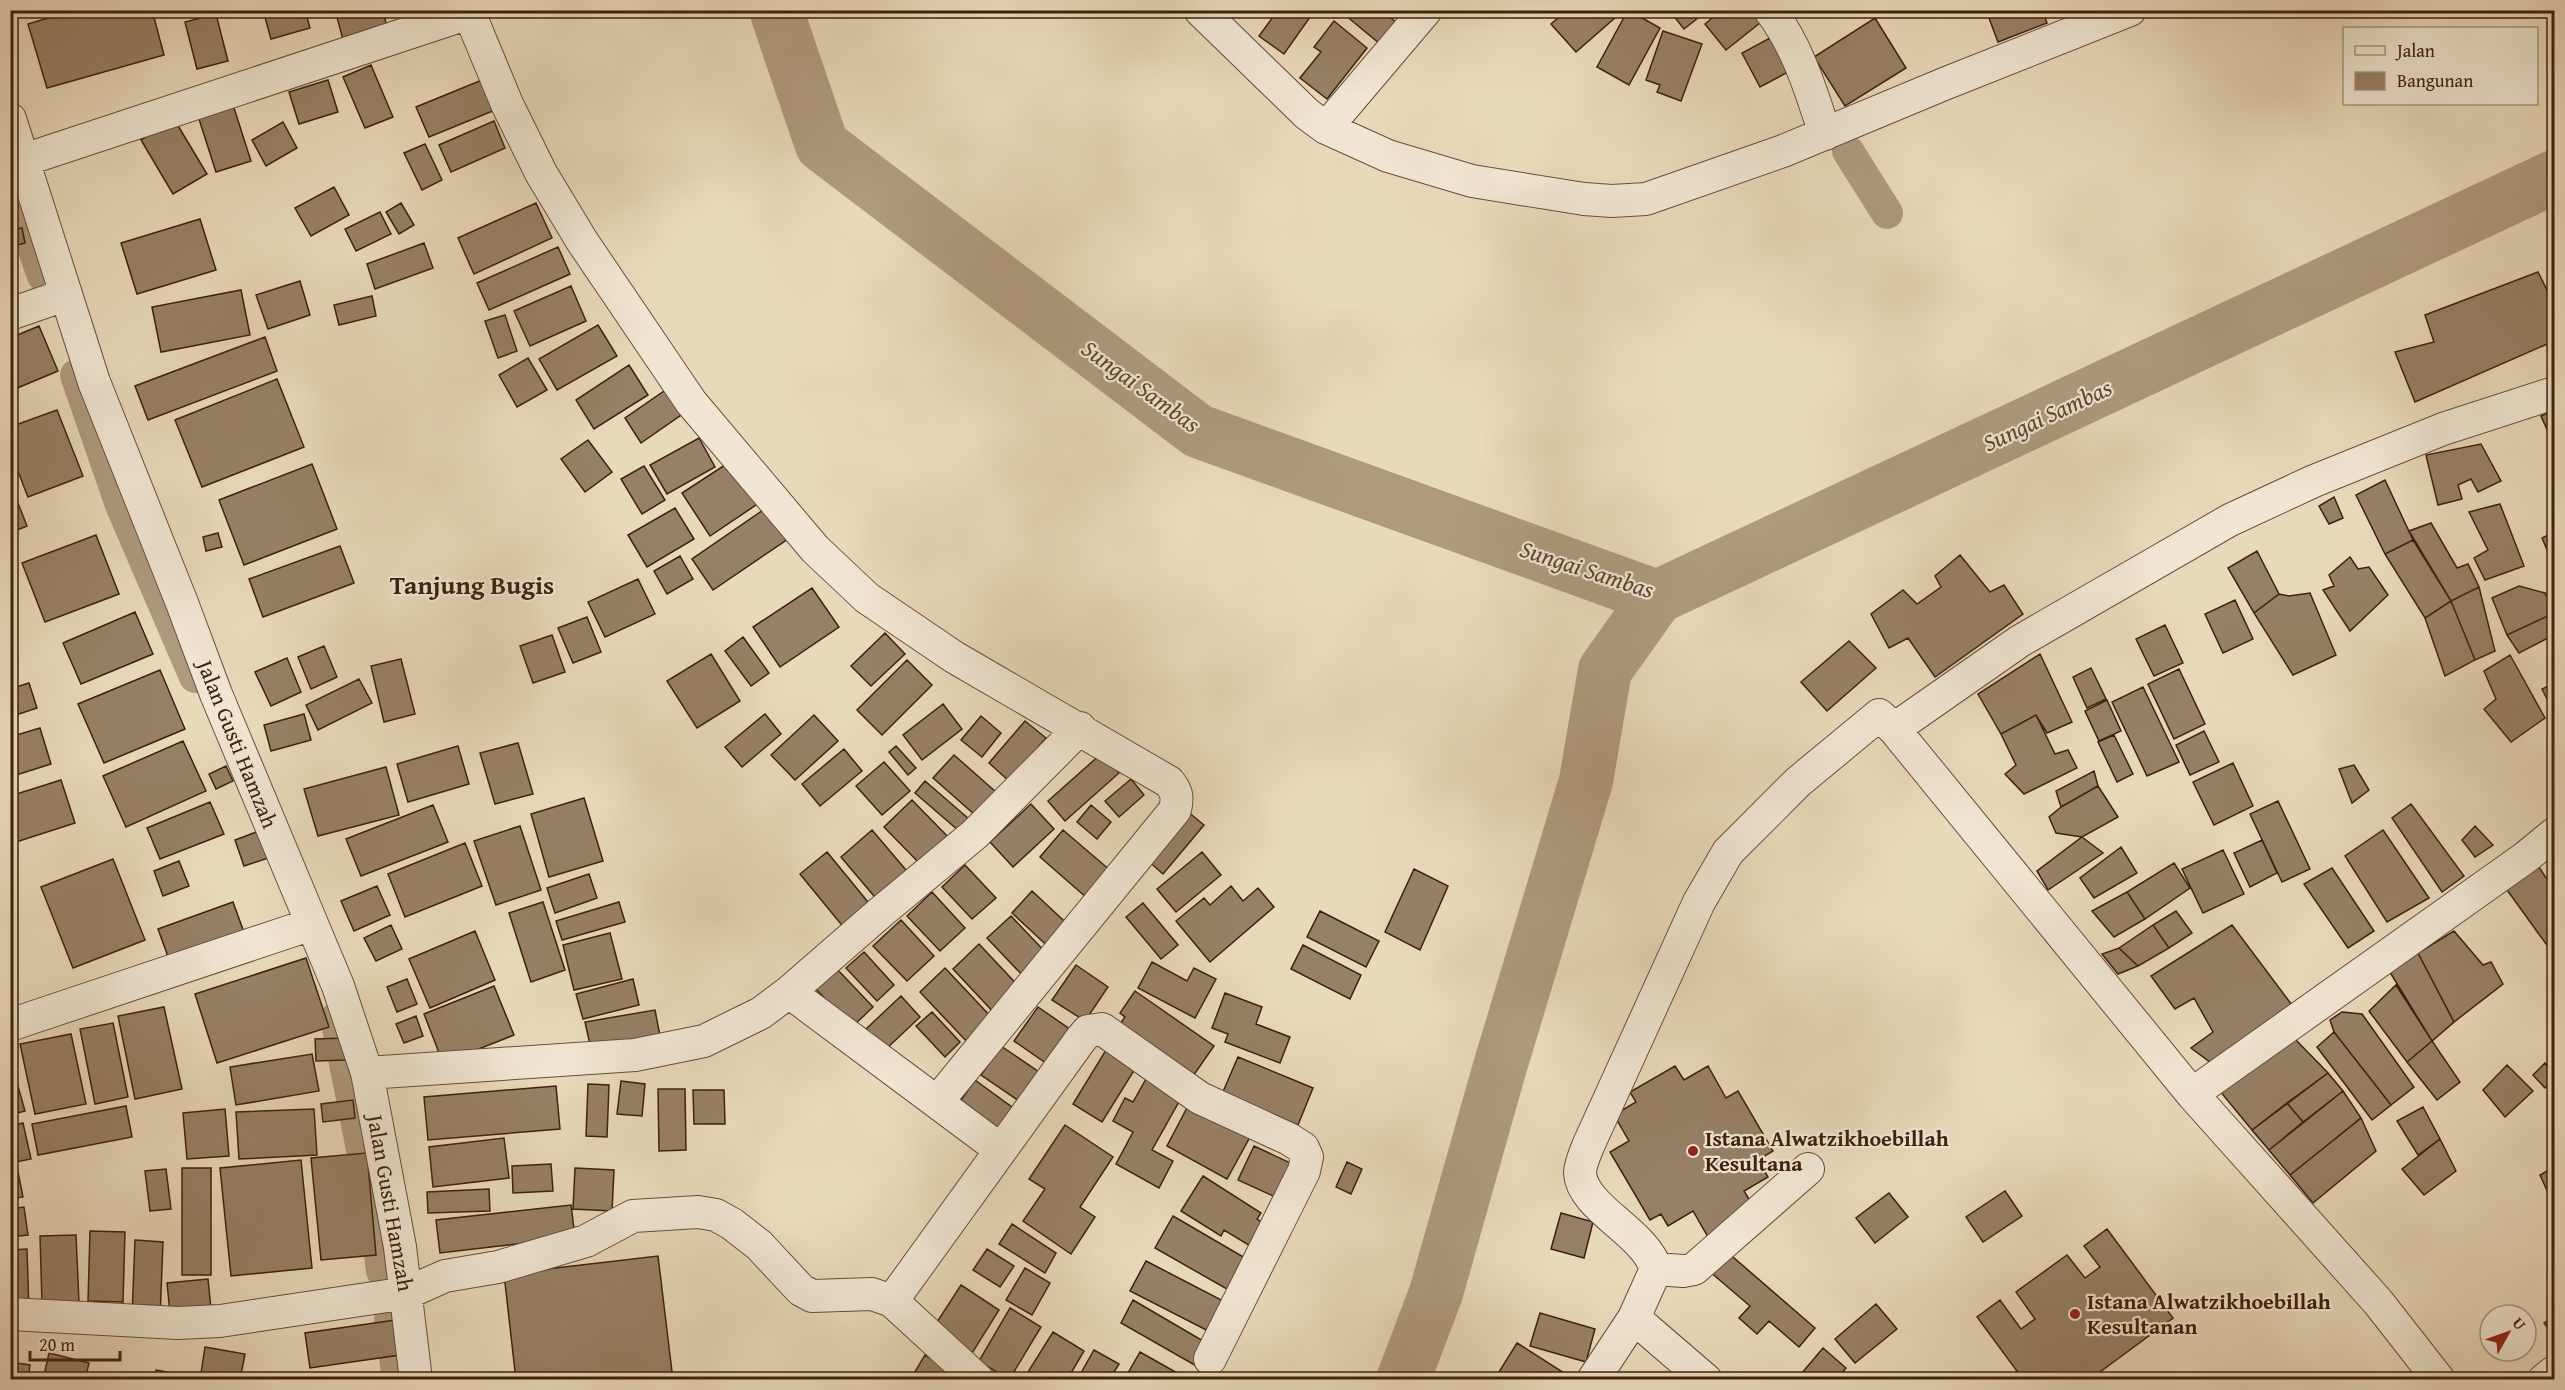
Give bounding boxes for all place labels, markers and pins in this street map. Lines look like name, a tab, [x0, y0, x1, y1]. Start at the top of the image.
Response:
place label: Istana Alwatzikhoebillah Kesultana	[1705, 1122, 1949, 1179]
marker: Istana Alwatzikhoebillah Kesultana	[1686, 1144, 1700, 1158]
place label: Istana Alwatzikhoebillah Kesultanan	[2087, 1285, 2331, 1342]
marker: Istana Alwatzikhoebillah Kesultanan	[2068, 1307, 2082, 1321]

